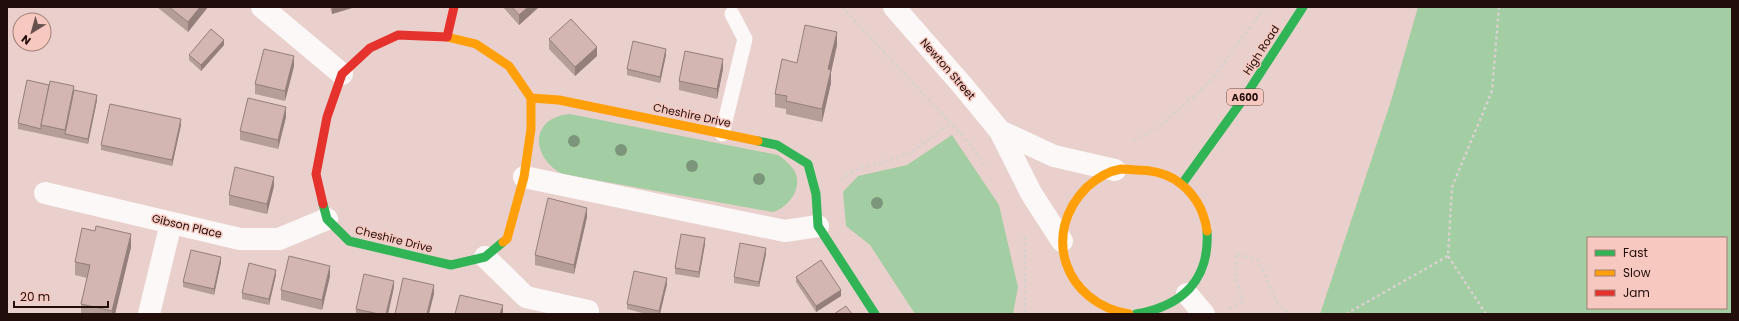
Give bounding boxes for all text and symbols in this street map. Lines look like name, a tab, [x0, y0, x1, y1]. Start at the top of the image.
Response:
north arrow	[12, 12, 52, 52]
street label: High Road	[1239, 22, 1283, 78]
text: N	[18, 31, 34, 49]
street label: Newton Street	[917, 35, 979, 103]
road number: A600	[1227, 89, 1263, 105]
street label: Cheshire Drive	[652, 99, 733, 131]
street label: Gibson Place	[150, 210, 224, 242]
street label: Cheshire Drive	[354, 222, 435, 256]
legend	[1587, 237, 1727, 309]
text: Fast	[1623, 244, 1648, 261]
text: Slow	[1623, 264, 1651, 281]
scale bar	[14, 283, 108, 309]
text: Jam	[1623, 284, 1650, 301]
text: 20 m	[20, 288, 50, 305]

